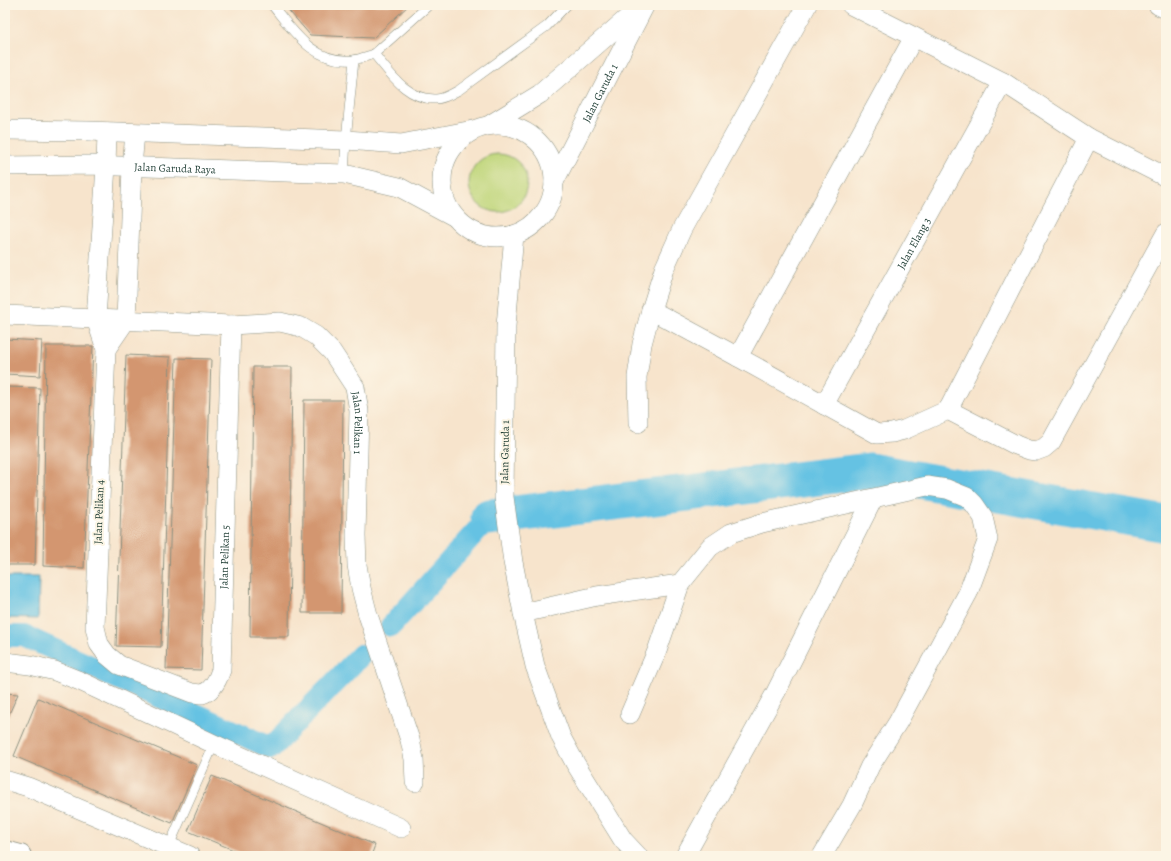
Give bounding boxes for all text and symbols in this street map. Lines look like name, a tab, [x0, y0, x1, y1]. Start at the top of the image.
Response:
street label: Jalan Garuda 1	[578, 61, 621, 125]
street label: Jalan Garuda Raya	[134, 159, 217, 177]
street label: Jalan Elang 3	[893, 215, 934, 272]
street label: Jalan Pelikan 1	[348, 390, 367, 455]
street label: Jalan Garuda 1	[497, 420, 513, 484]
street label: Jalan Pelikan 4	[90, 480, 108, 544]
street label: Jalan Pelikan 5	[216, 524, 233, 589]

